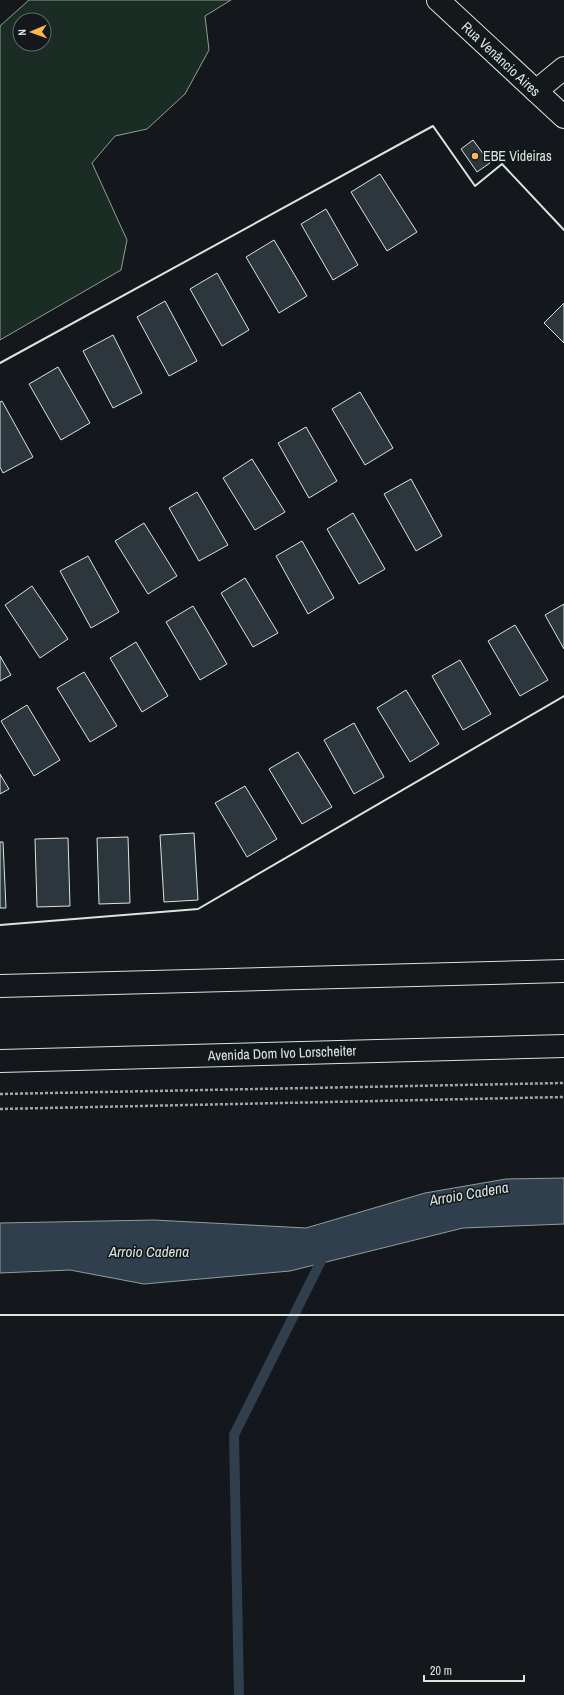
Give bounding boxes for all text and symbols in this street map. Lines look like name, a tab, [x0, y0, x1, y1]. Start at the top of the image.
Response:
north arrow	[12, 12, 52, 52]
street label: Rua Venâncio Aires	[458, 18, 544, 100]
text: N	[15, 29, 29, 36]
place label: EBE Videiras	[483, 147, 552, 165]
marker: EBE Videiras	[470, 151, 480, 161]
street label: Avenida Dom Ivo Lorscheiter	[206, 1041, 357, 1065]
water label: Arroio Cadena	[427, 1176, 510, 1211]
water label: Arroio Cadena	[108, 1241, 189, 1262]
scale bar	[424, 1657, 524, 1683]
text: 20 m	[430, 1663, 452, 1679]

